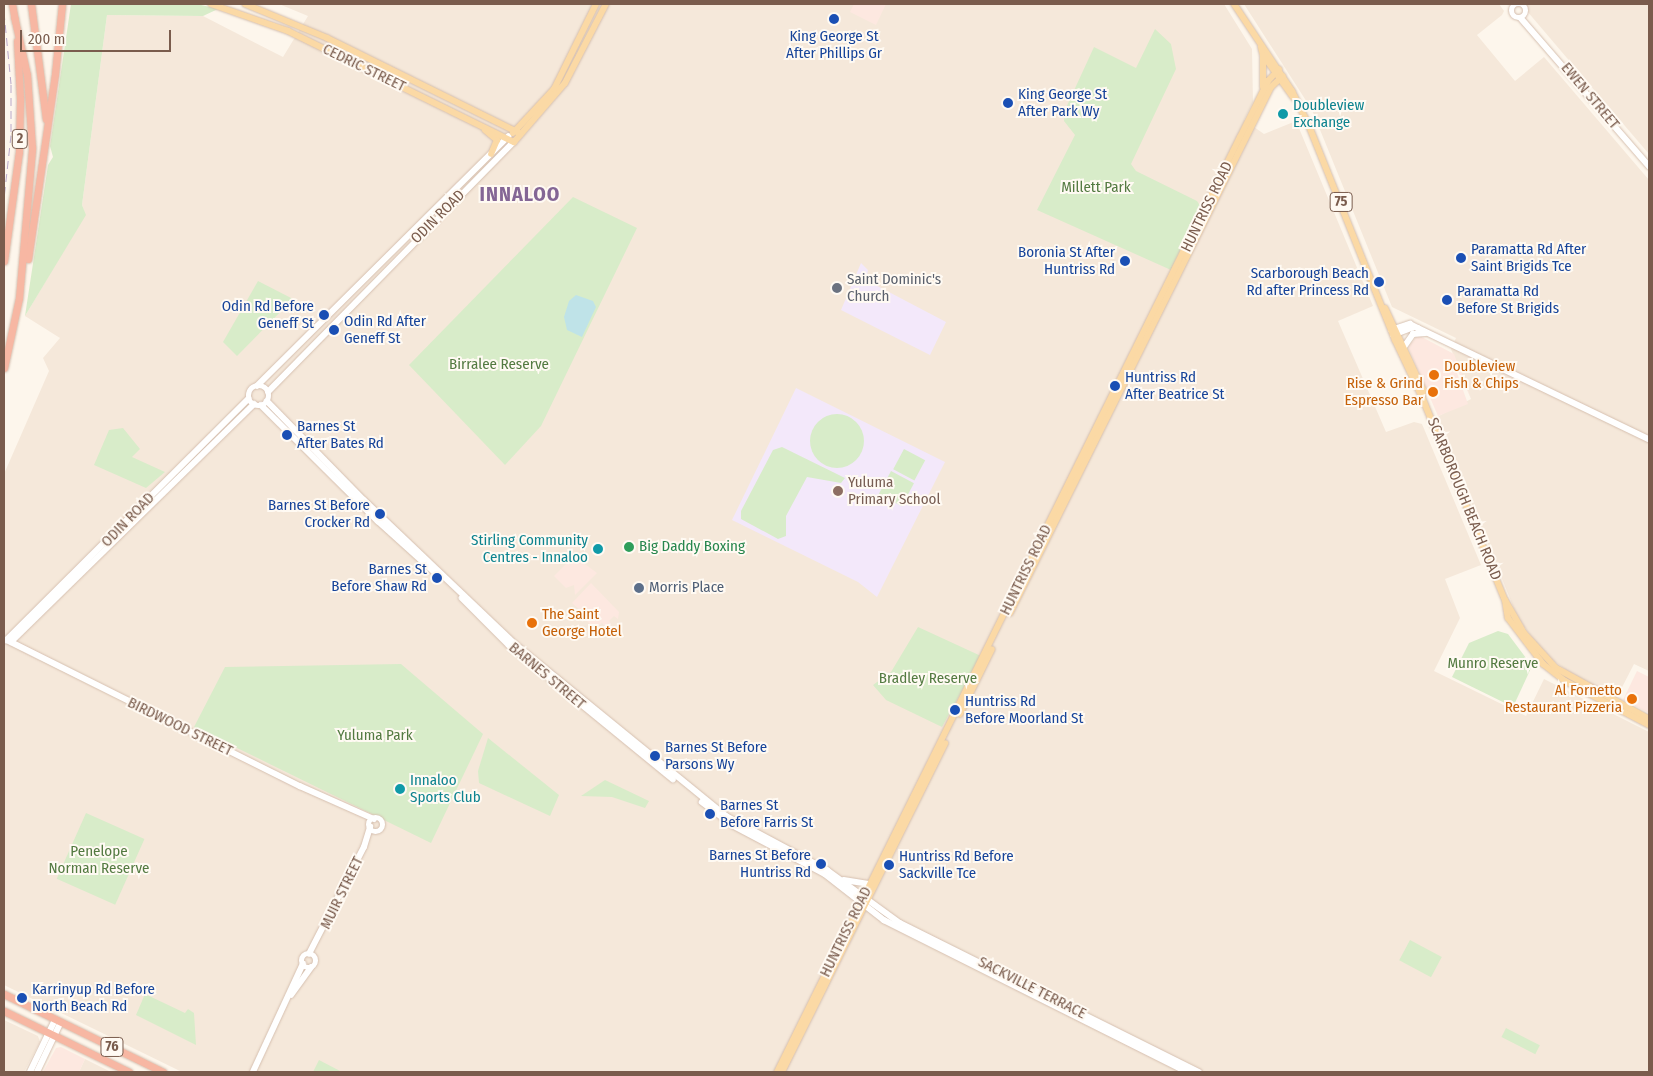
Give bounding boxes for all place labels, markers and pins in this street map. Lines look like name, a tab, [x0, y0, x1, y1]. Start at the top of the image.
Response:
marker: King George St After Phillips Gr	[828, 13, 840, 25]
place label: King George St After Phillips Gr	[786, 27, 882, 62]
place label: King George St After Park Wy	[1018, 85, 1107, 120]
place label: Doubleview Exchange	[1293, 96, 1364, 131]
marker: King George St After Park Wy	[1002, 97, 1014, 109]
marker: Doubleview Exchange	[1277, 108, 1289, 120]
place label: Paramatta Rd After Saint Brigids Tce	[1471, 240, 1586, 275]
place label: Boronia St After Huntriss Rd	[1018, 243, 1115, 278]
marker: Paramatta Rd After Saint Brigids Tce	[1455, 252, 1467, 264]
marker: Boronia St After Huntriss Rd	[1119, 255, 1131, 267]
place label: Scarborough Beach Rd after Princess Rd	[1247, 264, 1369, 299]
place label: Saint Dominic's Church	[847, 270, 941, 305]
marker: Scarborough Beach Rd after Princess Rd	[1373, 276, 1385, 288]
marker: Saint Dominic's Church	[831, 282, 843, 294]
place label: Paramatta Rd Before St Brigids	[1457, 282, 1559, 317]
marker: Paramatta Rd Before St Brigids	[1441, 294, 1453, 306]
place label: Odin Rd Before Geneff St	[222, 297, 314, 332]
marker: Odin Rd Before Geneff St	[318, 309, 330, 321]
place label: Odin Rd After Geneff St	[344, 312, 426, 347]
marker: Odin Rd After Geneff St	[328, 324, 340, 336]
place label: Doubleview Fish & Chips	[1444, 357, 1519, 392]
place label: Huntriss Rd After Beatrice St	[1125, 368, 1224, 403]
marker: Doubleview Fish & Chips	[1428, 369, 1440, 381]
place label: Rise & Grind Espresso Bar	[1345, 374, 1423, 409]
marker: Huntriss Rd After Beatrice St	[1109, 380, 1121, 392]
marker: Rise & Grind Espresso Bar	[1427, 386, 1439, 398]
place label: Barnes St After Bates Rd	[297, 417, 384, 452]
marker: Barnes St After Bates Rd	[281, 429, 293, 441]
place label: Yuluma Primary School	[848, 473, 940, 508]
marker: Yuluma Primary School	[832, 485, 844, 497]
place label: Barnes St Before Crocker Rd	[268, 496, 370, 531]
marker: Barnes St Before Crocker Rd	[374, 508, 386, 520]
place label: Stirling Community Centres - Innaloo	[471, 531, 588, 566]
place label: Big Daddy Boxing	[639, 538, 745, 556]
marker: Big Daddy Boxing	[623, 541, 635, 553]
marker: Stirling Community Centres - Innaloo	[592, 543, 604, 555]
place label: Barnes St Before Shaw Rd	[331, 560, 427, 595]
marker: Barnes St Before Shaw Rd	[431, 572, 443, 584]
place label: Morris Place	[649, 579, 724, 597]
marker: Morris Place	[633, 582, 645, 594]
place label: The Saint George Hotel	[542, 605, 622, 640]
marker: The Saint George Hotel	[526, 617, 538, 629]
place label: Al Fornetto Restaurant Pizzeria	[1505, 681, 1622, 716]
place label: Huntriss Rd Before Moorland St	[965, 692, 1083, 727]
marker: Al Fornetto Restaurant Pizzeria	[1626, 693, 1638, 705]
marker: Huntriss Rd Before Moorland St	[949, 704, 961, 716]
place label: Barnes St Before Parsons Wy	[665, 738, 767, 773]
marker: Barnes St Before Parsons Wy	[649, 750, 661, 762]
place label: Innaloo Sports Club	[410, 771, 481, 806]
marker: Innaloo Sports Club	[394, 783, 406, 795]
place label: Barnes St Before Farris St	[720, 796, 813, 831]
marker: Barnes St Before Farris St	[704, 808, 716, 820]
place label: Barnes St Before Huntriss Rd	[709, 846, 811, 881]
place label: Huntriss Rd Before Sackville Tce	[899, 847, 1014, 882]
marker: Barnes St Before Huntriss Rd	[815, 858, 827, 870]
marker: Huntriss Rd Before Sackville Tce	[883, 859, 895, 871]
place label: Karrinyup Rd Before North Beach Rd	[32, 980, 155, 1015]
marker: Karrinyup Rd Before North Beach Rd	[16, 992, 28, 1004]

